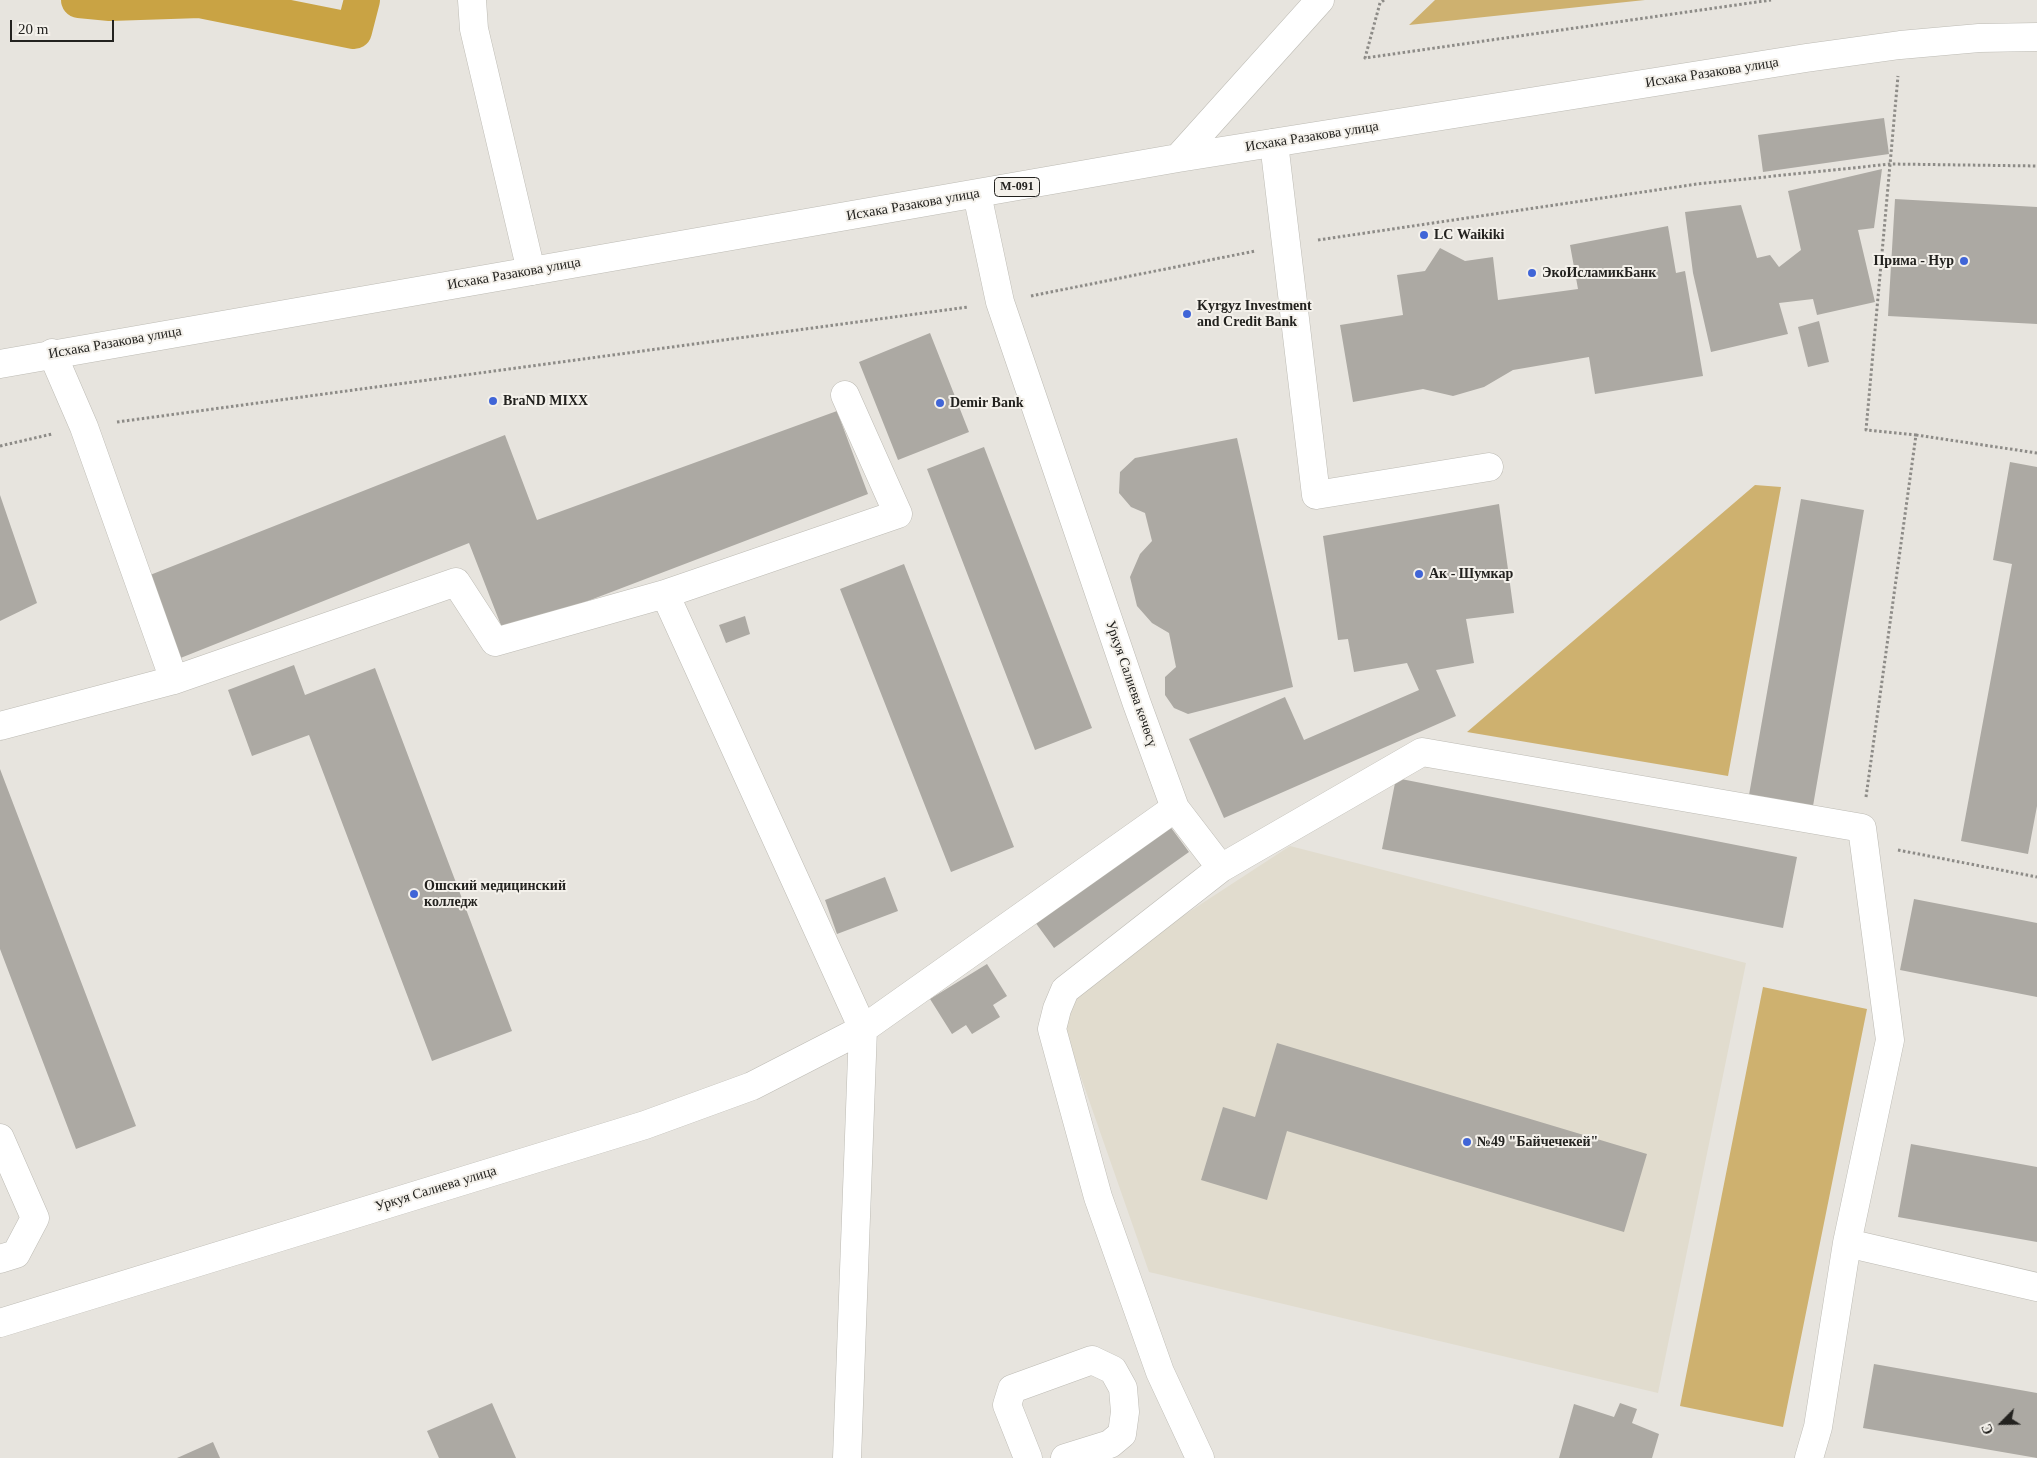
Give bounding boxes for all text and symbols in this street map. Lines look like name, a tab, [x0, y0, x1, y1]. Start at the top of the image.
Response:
scale bar	[12, 10, 116, 42]
text: 20 m	[18, 21, 48, 37]
street label: Исхака Разакова улица	[1644, 54, 1780, 92]
street label: Исхака Разакова улица	[1244, 118, 1380, 156]
road number: М-091	[994, 178, 1040, 196]
street label: Исхака Разакова улица	[845, 185, 981, 225]
place label: LC Waikiki	[1434, 227, 1504, 243]
marker: LC Waikiki	[1418, 229, 1430, 241]
place label: Прима - Нур	[1873, 253, 1954, 269]
street label: Исхака Разакова улица	[446, 254, 582, 294]
marker: Прима - Нур	[1958, 255, 1970, 267]
place label: ЭкоИсламикБанк	[1542, 265, 1656, 281]
marker: ЭкоИсламикБанк	[1526, 267, 1538, 279]
place label: Kyrgyz Investment and Credit Bank	[1197, 298, 1312, 331]
marker: Kyrgyz Investment and Credit Bank	[1181, 308, 1193, 320]
street label: Исхака Разакова улица	[47, 323, 183, 363]
place label: BraND MIXX	[503, 393, 588, 409]
marker: BraND MIXX	[487, 395, 499, 407]
place label: Demir Bank	[950, 395, 1024, 411]
marker: Demir Bank	[934, 397, 946, 409]
place label: Ак - Шумкар	[1429, 566, 1513, 582]
marker: Ак - Шумкар	[1413, 568, 1425, 580]
street label: Уркуя Салиева көчөсү	[1101, 619, 1161, 749]
place label: Ошский медицинский колледж	[424, 878, 566, 910]
marker: Ошский медицинский колледж	[408, 888, 420, 900]
place label: №49 "Байчечекей"	[1477, 1134, 1598, 1150]
marker: №49 "Байчечекей"	[1461, 1136, 1473, 1148]
street label: Уркуя Салиева улица	[373, 1163, 499, 1215]
north arrow	[1977, 1398, 2027, 1448]
text: С	[1979, 1421, 1997, 1437]

